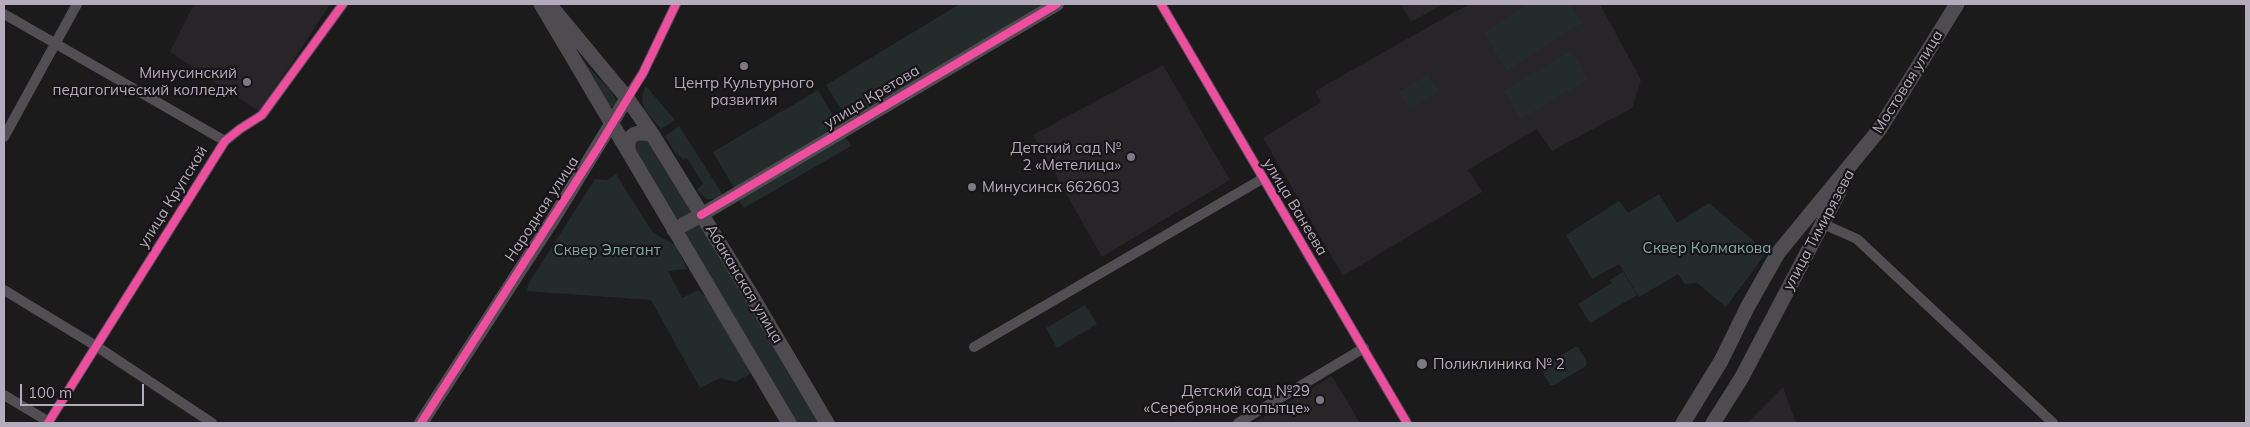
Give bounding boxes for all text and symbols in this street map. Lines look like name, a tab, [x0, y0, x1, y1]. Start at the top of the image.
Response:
street label: Мостовая улица	[1869, 27, 1947, 137]
marker: Центр Культурного развития	[738, 60, 750, 72]
street label: улица Кретова	[821, 61, 923, 133]
place label: Минусинский педагогический колледж	[53, 64, 237, 99]
place label: Центр Культурного развития	[674, 74, 814, 109]
marker: Минусинский педагогический колледж	[241, 76, 253, 88]
place label: Детский сад № 2 «Метелица»	[1010, 139, 1121, 174]
street label: улица Крупской	[134, 143, 212, 251]
marker: Детский сад № 2 «Метелица»	[1125, 151, 1137, 163]
street label: Народная улица	[501, 153, 583, 265]
street label: улица Ванеева	[1259, 155, 1331, 259]
street label: улица Тимирязева	[1780, 166, 1858, 294]
place label: Минусинск 662603	[982, 178, 1120, 196]
marker: Минусинск 662603	[966, 181, 978, 193]
street label: Абаканская улица	[701, 221, 787, 347]
park label: Сквер Колмакова	[1643, 239, 1771, 257]
park label: Сквер Элегант	[553, 241, 661, 259]
place label: Поликлиника № 2	[1433, 355, 1565, 373]
marker: Поликлиника № 2	[1415, 357, 1429, 371]
scale bar	[22, 374, 146, 406]
place label: Детский сад №29 «Серебряное копытце»	[1144, 382, 1310, 417]
text: 100 m	[28, 383, 72, 402]
marker: Детский сад №29 «Серебряное копытце»	[1314, 394, 1326, 406]

